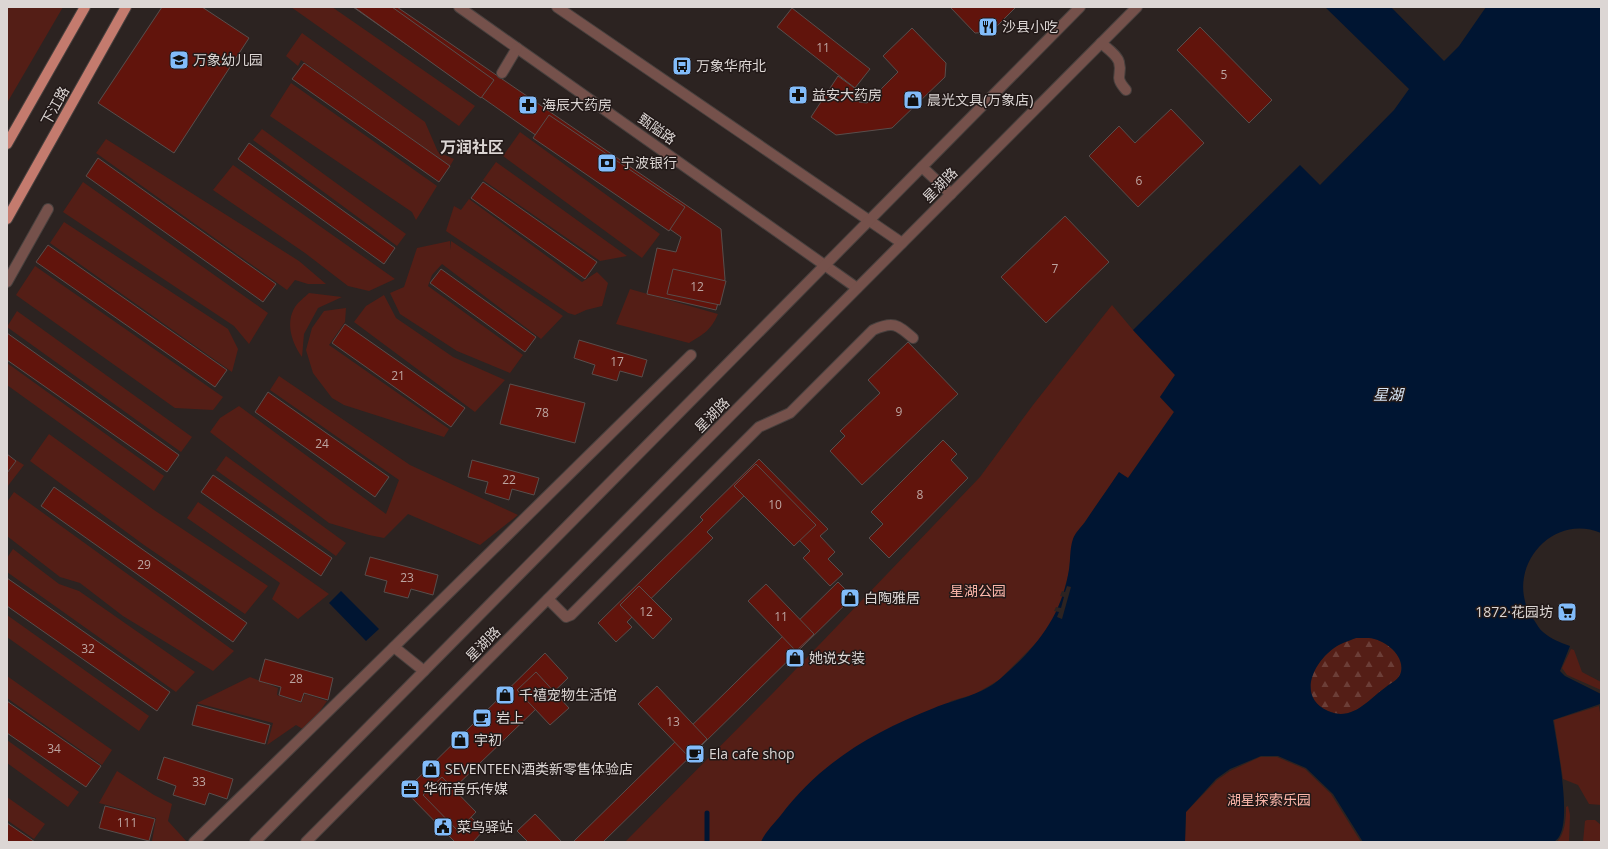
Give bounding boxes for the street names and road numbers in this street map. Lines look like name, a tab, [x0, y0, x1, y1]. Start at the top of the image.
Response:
street label: 下江路	[36, 83, 73, 129]
street label: 甄隘路	[635, 109, 680, 148]
street label: 星湖路	[918, 163, 961, 206]
street label: 星湖路	[690, 393, 733, 436]
street label: 星湖路	[461, 622, 504, 665]

